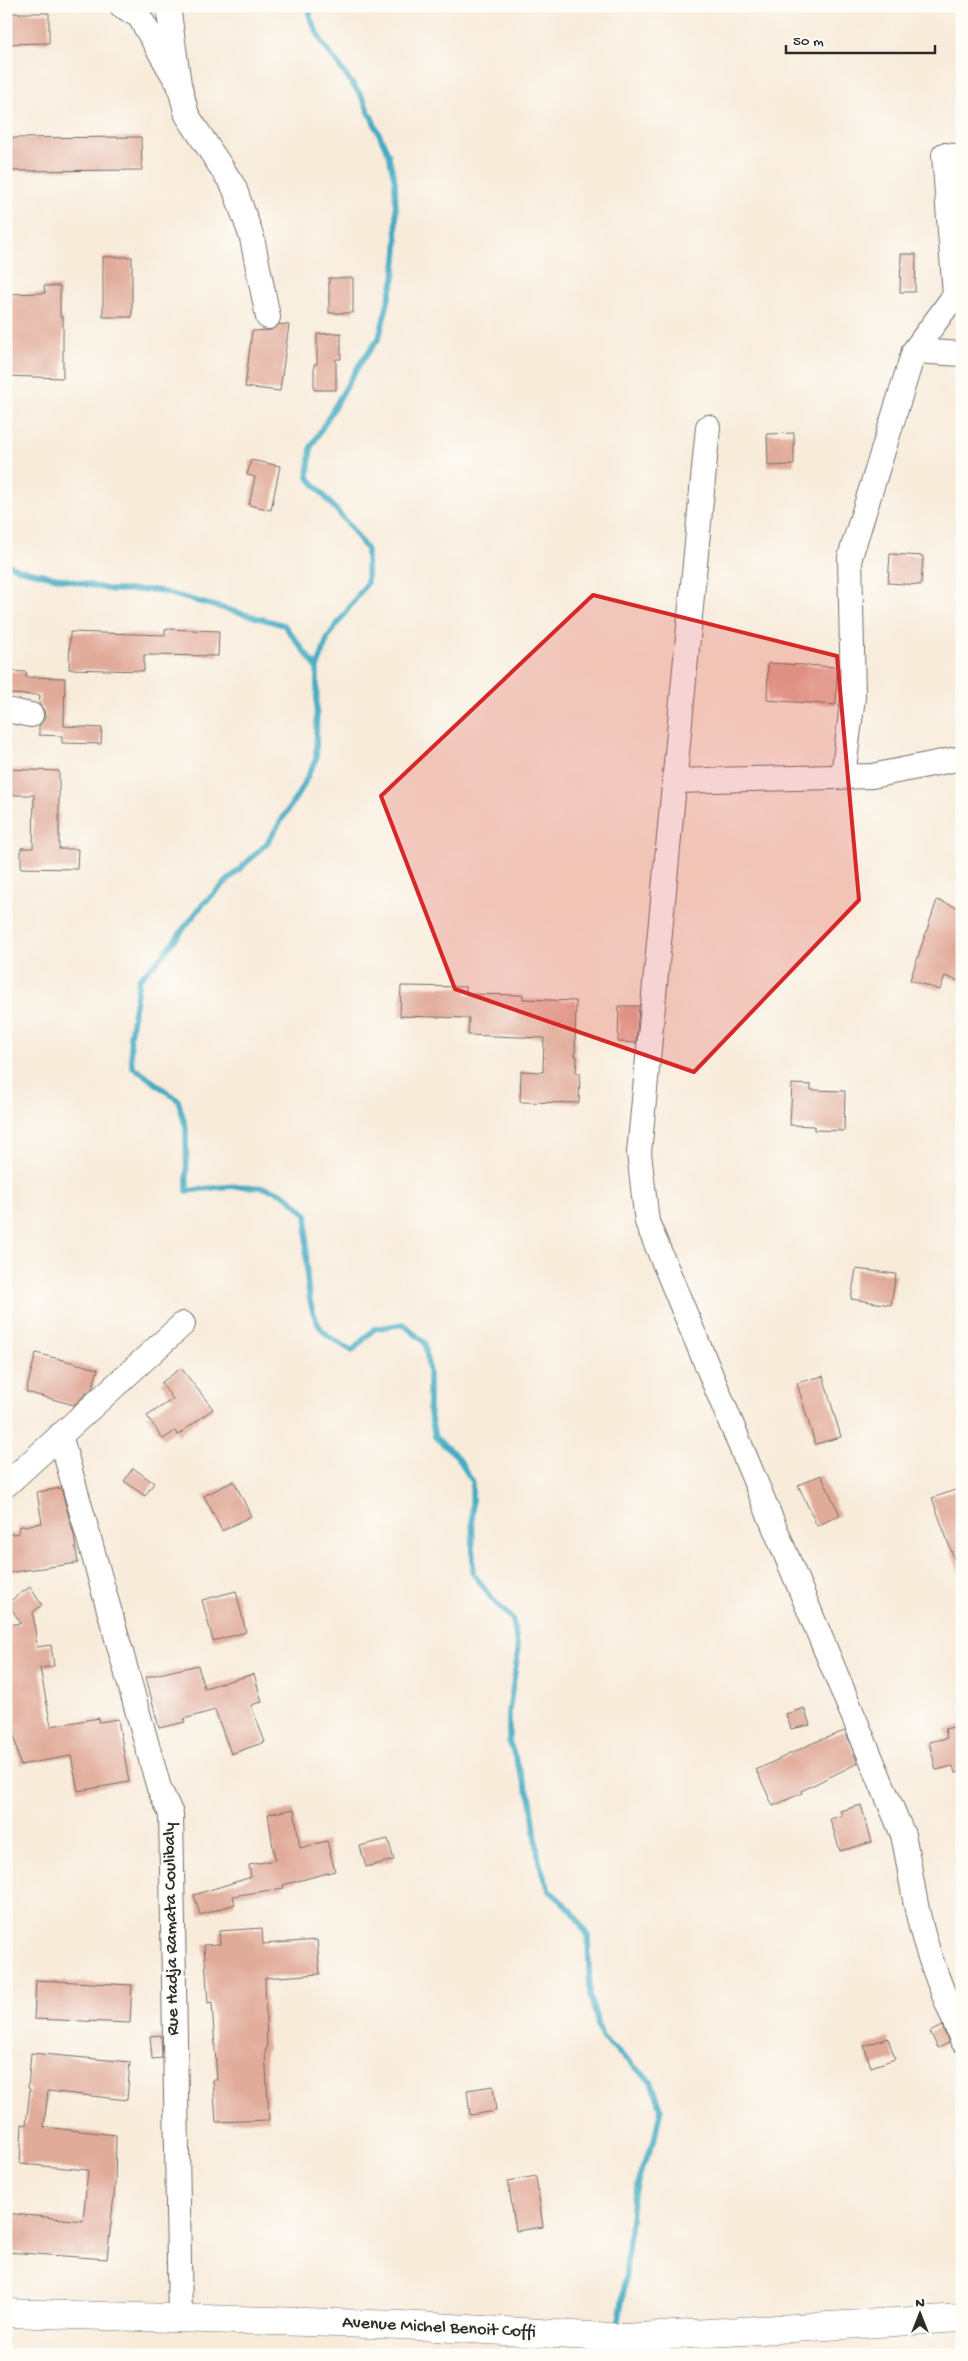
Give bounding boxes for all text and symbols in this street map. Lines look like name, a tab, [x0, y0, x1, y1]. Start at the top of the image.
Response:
scale bar	[786, 22, 934, 54]
text: 50 m	[793, 33, 824, 51]
street label: Rue Hadja Ramata Coulibaly	[160, 1822, 184, 2036]
north arrow	[896, 2288, 946, 2338]
text: N	[915, 2295, 925, 2312]
street label: Avenue Michel Benoit Coffi	[342, 2312, 536, 2344]

